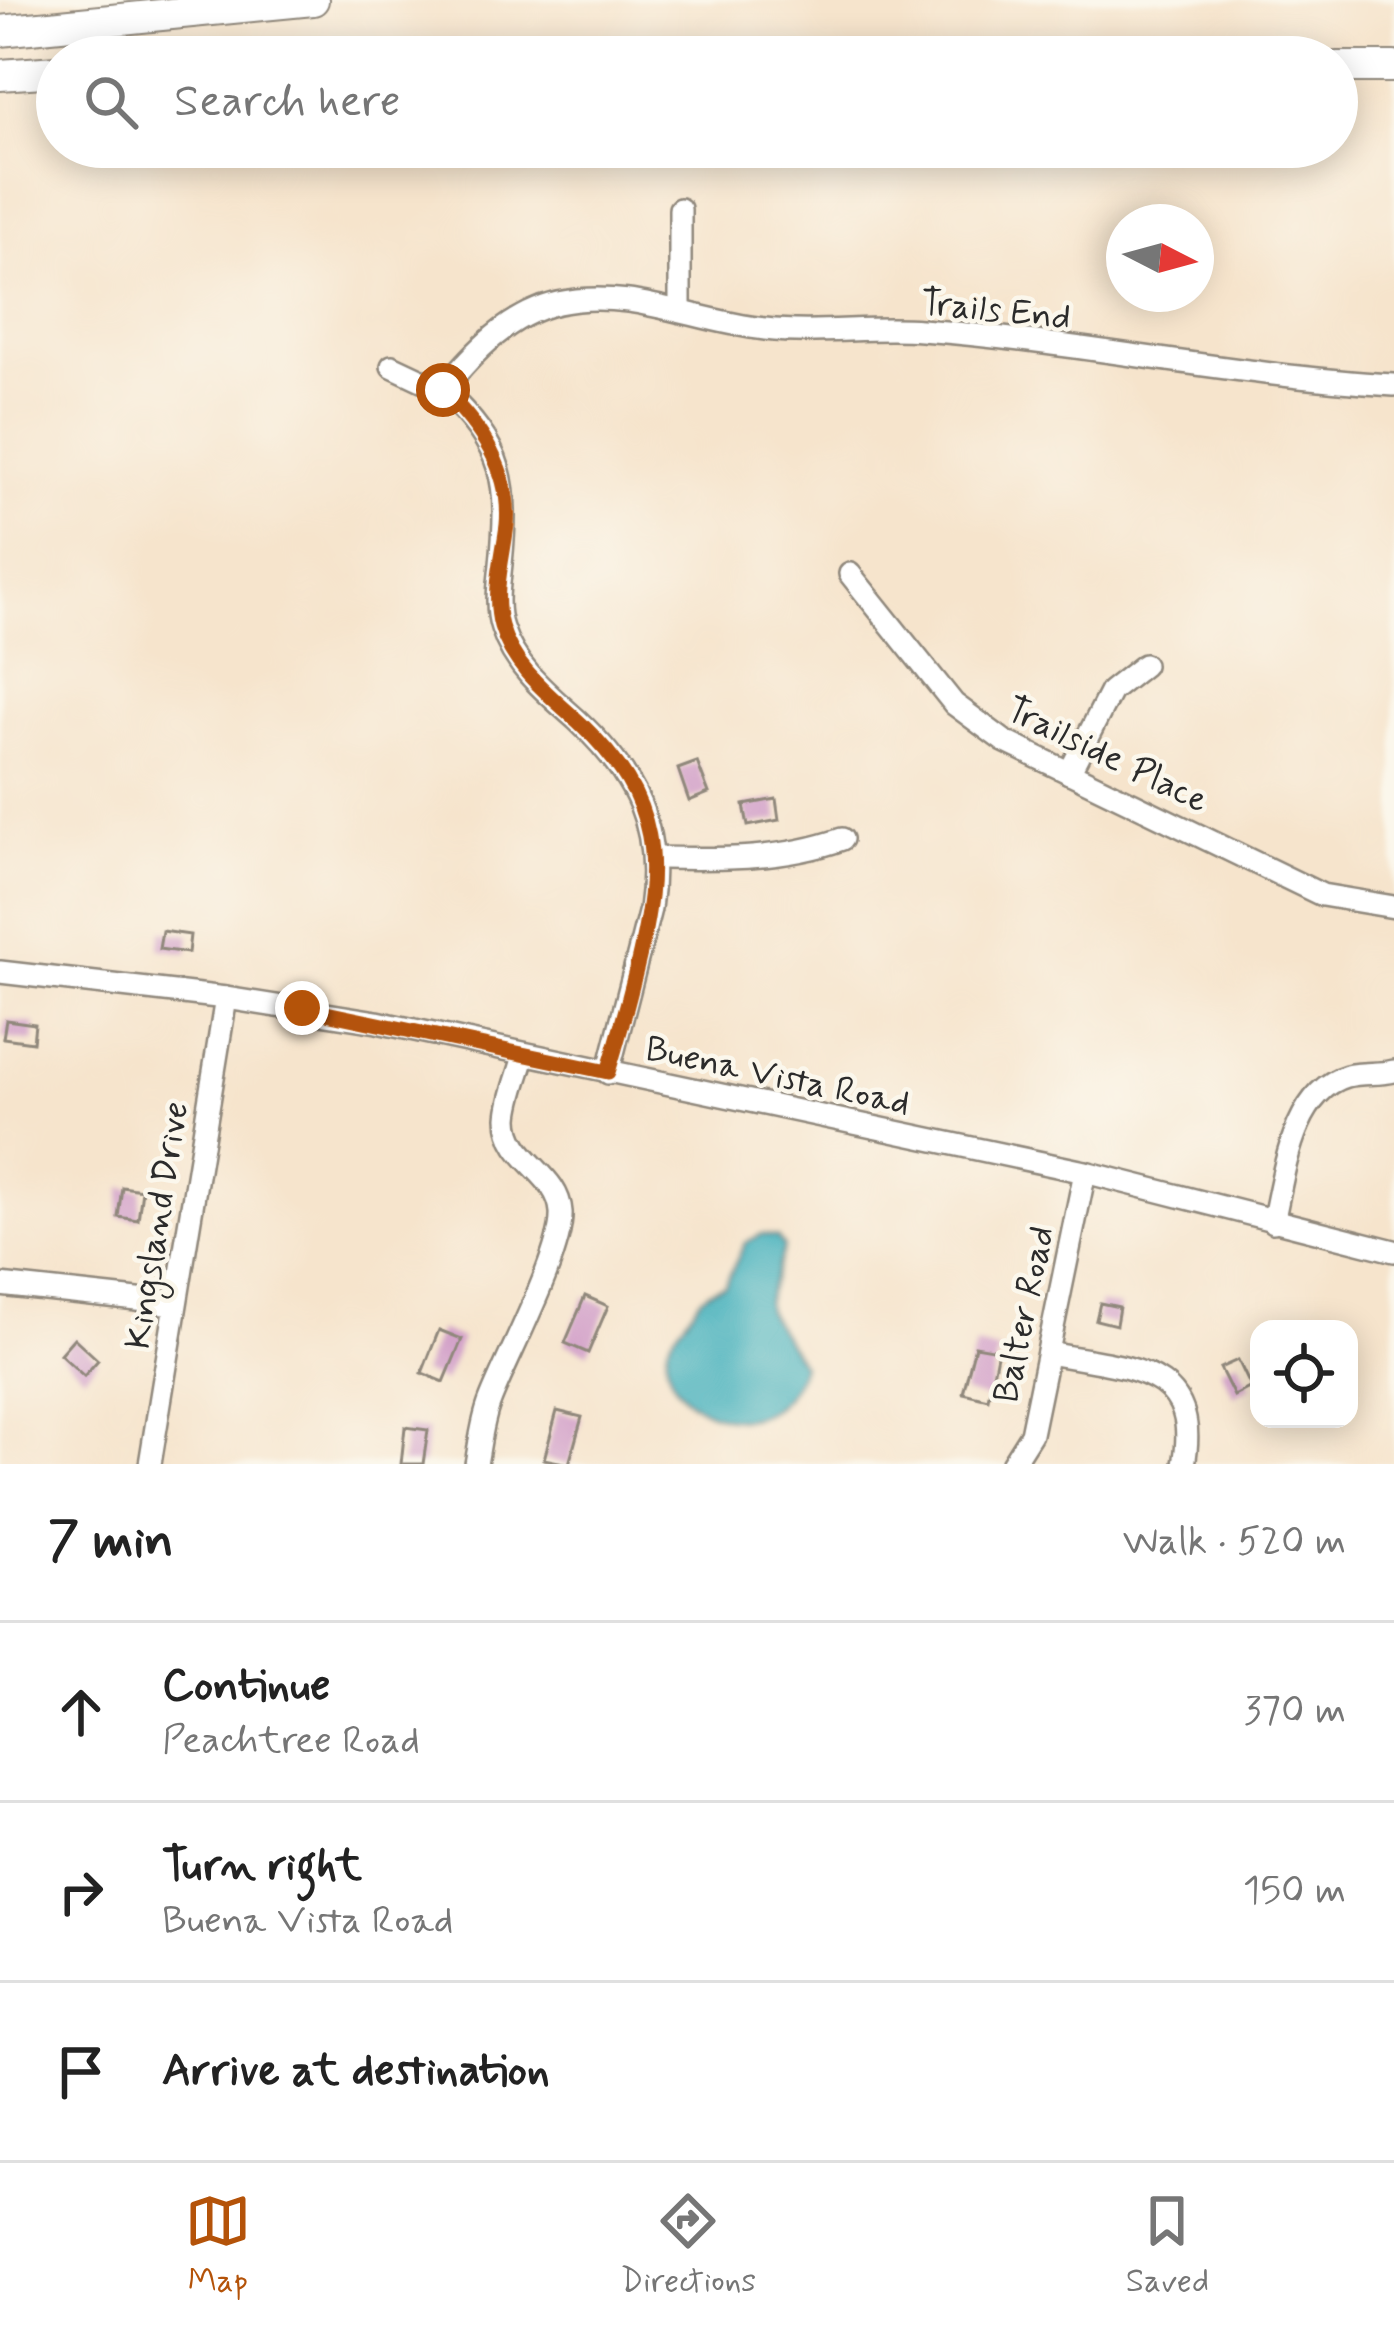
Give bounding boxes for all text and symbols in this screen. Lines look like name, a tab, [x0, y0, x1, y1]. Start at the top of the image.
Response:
search box	[36, 36, 1358, 168]
icon: search	[78, 69, 144, 135]
text: Search here	[174, 73, 401, 132]
north arrow	[1106, 204, 1214, 312]
street label: Trails End	[918, 280, 1073, 343]
route start	[416, 363, 470, 417]
street label: Trailside Place	[998, 687, 1215, 825]
route end	[275, 981, 329, 1035]
street label: Buena Vista Road	[641, 1026, 914, 1128]
street label: Kingsland Drive	[116, 1098, 203, 1353]
street label: Balter Road	[984, 1222, 1067, 1407]
map controls	[1250, 1320, 1358, 1428]
button: locate	[1250, 1320, 1358, 1428]
text: 7 min	[48, 1509, 174, 1575]
text: Walk · 520 m	[1123, 1517, 1346, 1568]
text: Continue	[162, 1657, 330, 1716]
icon: ahead	[48, 1679, 114, 1745]
text: 370 m	[1244, 1686, 1346, 1737]
text: Peachtree Road	[162, 1716, 420, 1767]
text: Turn right	[162, 1837, 362, 1896]
icon: right	[48, 1859, 114, 1925]
text: 150 m	[1243, 1866, 1346, 1917]
text: Buena Vista Road	[162, 1896, 453, 1947]
icon: arrive	[48, 2039, 114, 2105]
text: Arrive at destination	[162, 2042, 550, 2101]
tab: Map	[185, 2188, 251, 2304]
tab: Directions	[620, 2188, 756, 2304]
tab: Saved	[1126, 2188, 1209, 2304]

